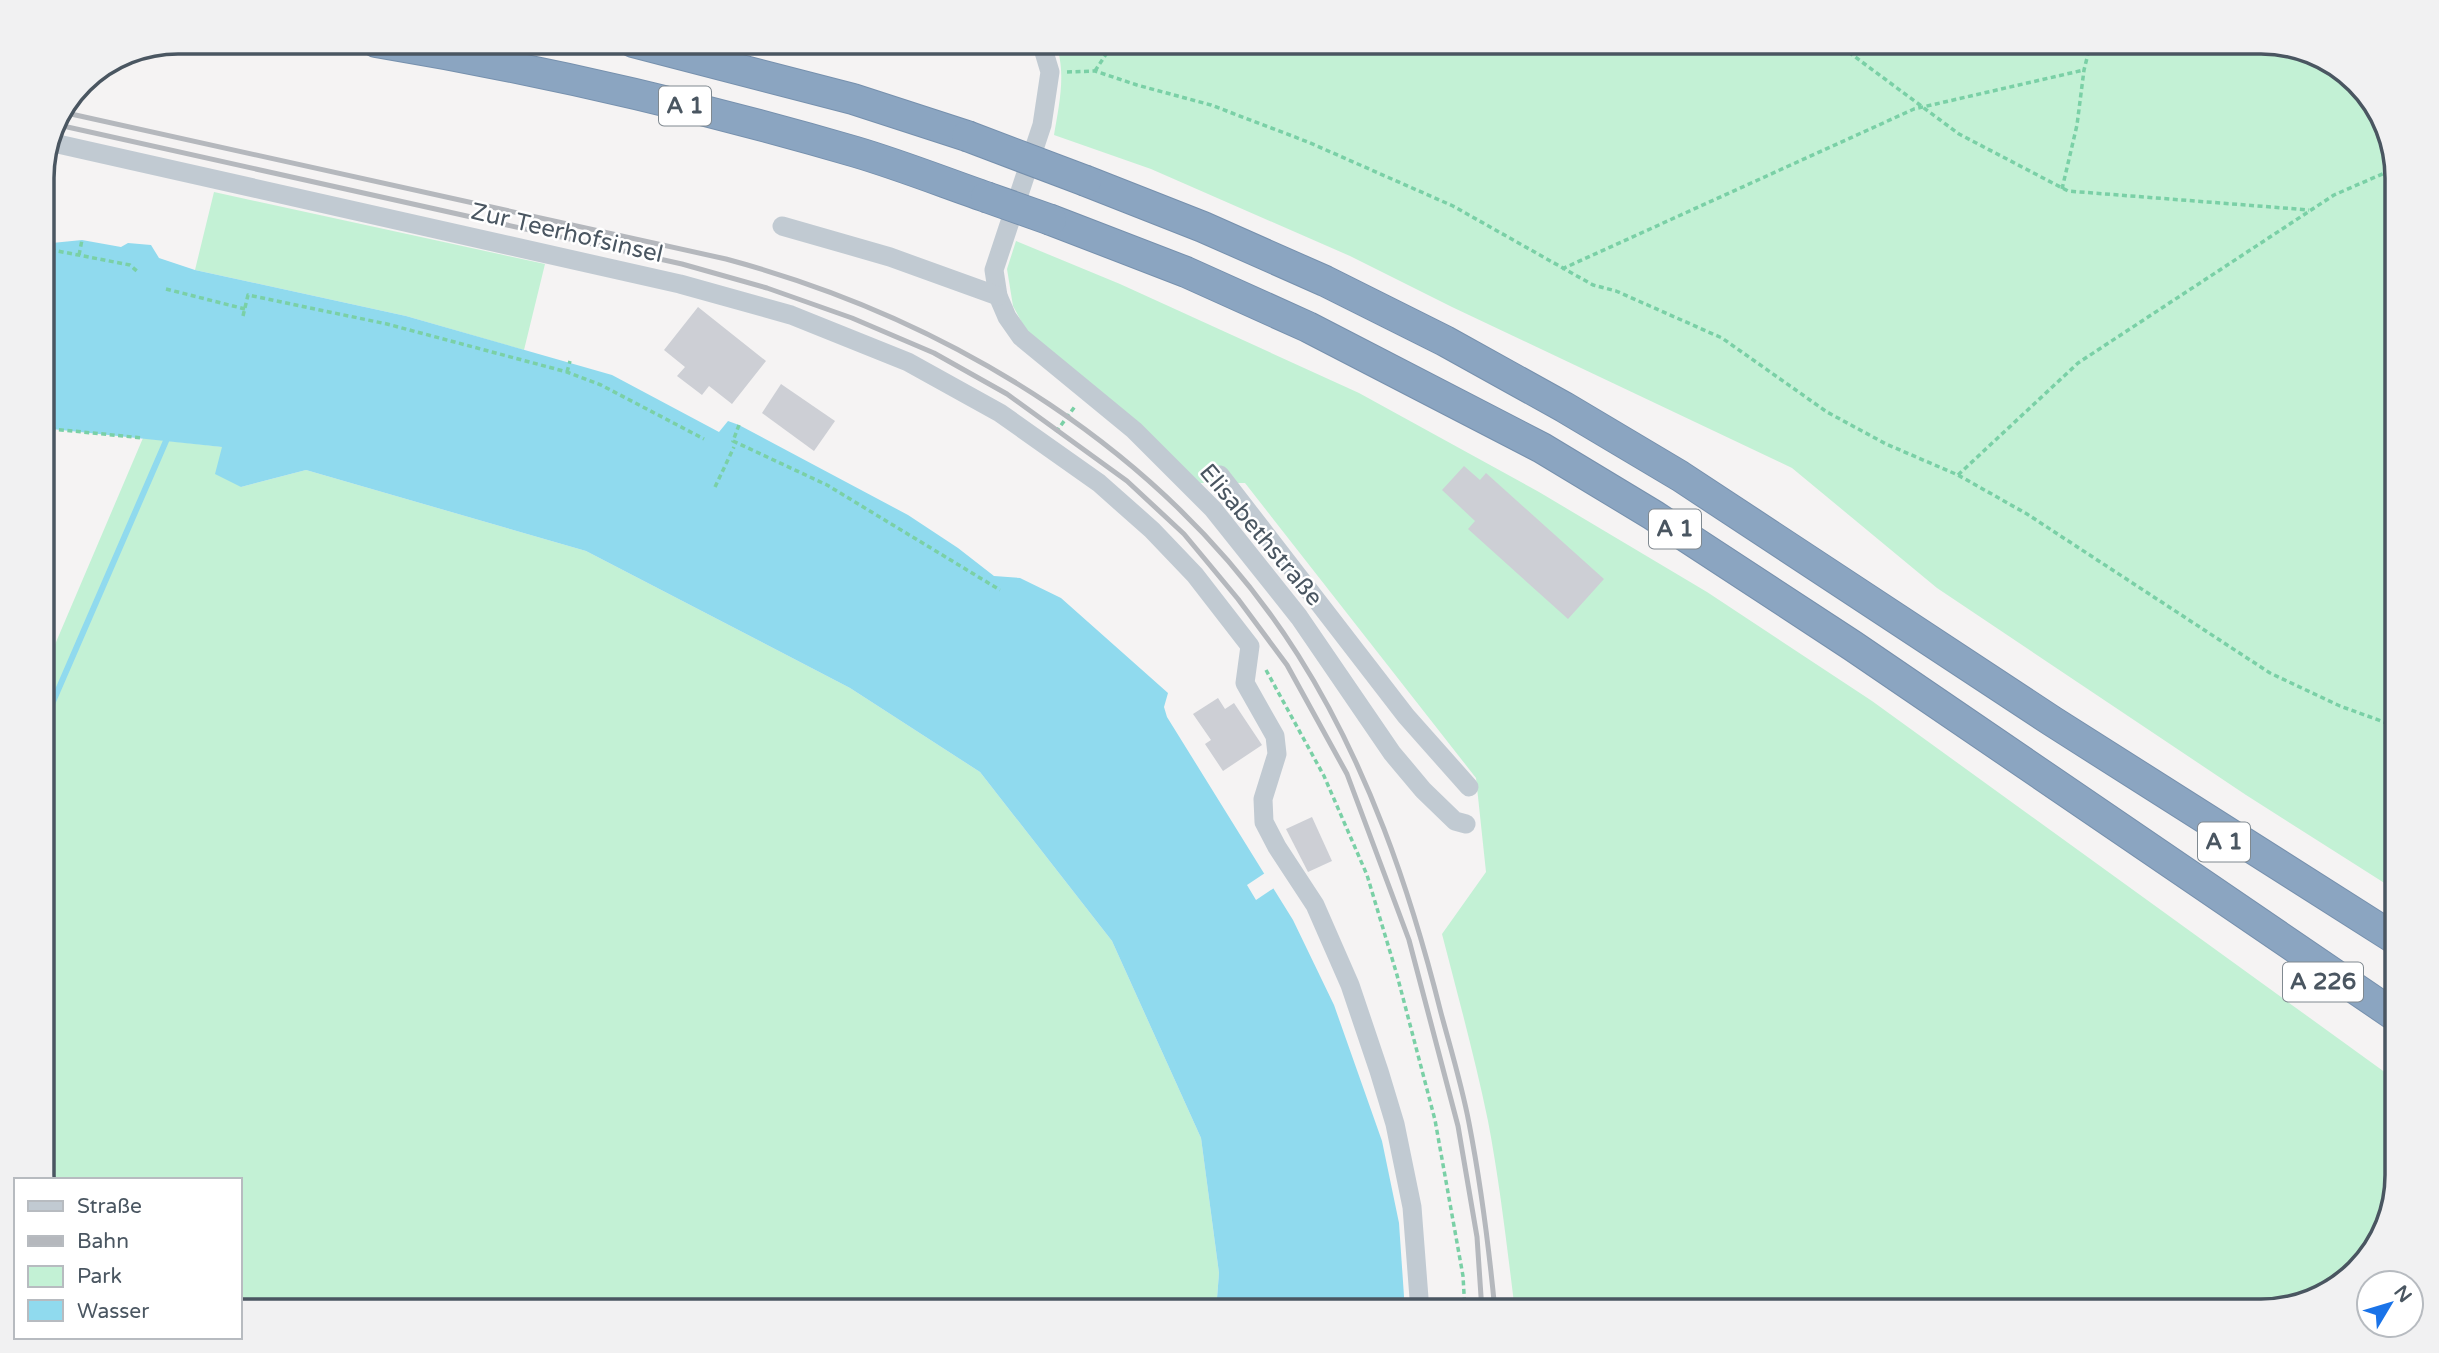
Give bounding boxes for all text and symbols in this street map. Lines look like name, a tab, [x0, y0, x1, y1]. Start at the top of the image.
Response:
road number: A 1	[659, 86, 711, 125]
street label: Zur Teerhofsinsel	[468, 197, 666, 269]
street label: Elisabethstraße	[1193, 458, 1329, 612]
road number: A 1	[1649, 509, 1701, 548]
road number: A 1	[2198, 822, 2250, 862]
road number: A 226	[2283, 962, 2363, 1001]
legend	[14, 1178, 242, 1339]
text: Straße	[77, 1194, 142, 1219]
text: Bahn	[77, 1229, 129, 1254]
text: Park	[77, 1264, 122, 1289]
north arrow	[2355, 1269, 2425, 1339]
text: N	[2389, 1281, 2416, 1307]
text: Wasser	[77, 1299, 149, 1324]

